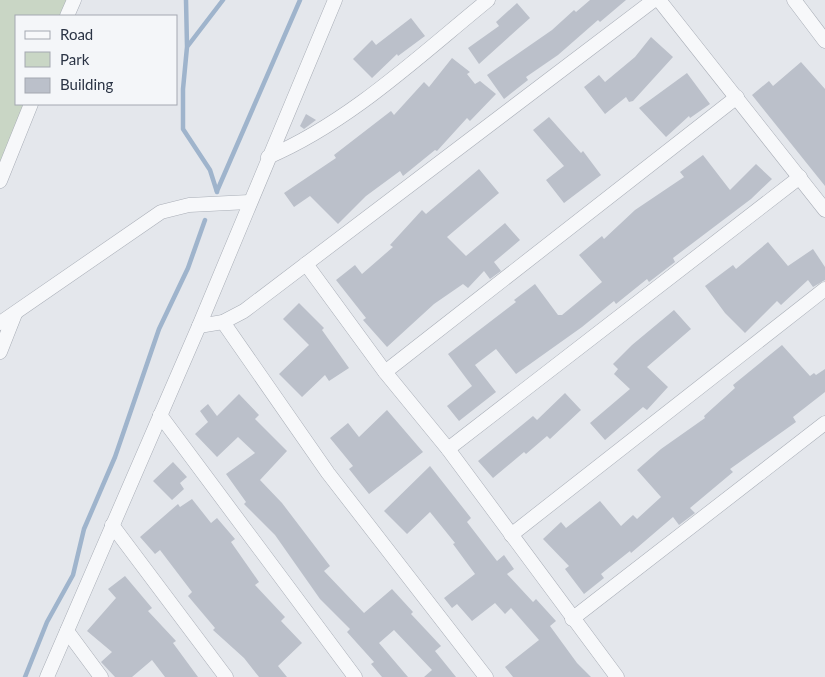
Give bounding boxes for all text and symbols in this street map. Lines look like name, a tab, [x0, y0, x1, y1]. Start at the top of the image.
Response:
legend	[15, 15, 178, 105]
text: Road	[60, 25, 93, 43]
text: Park	[60, 50, 90, 68]
text: Building	[60, 75, 113, 93]

